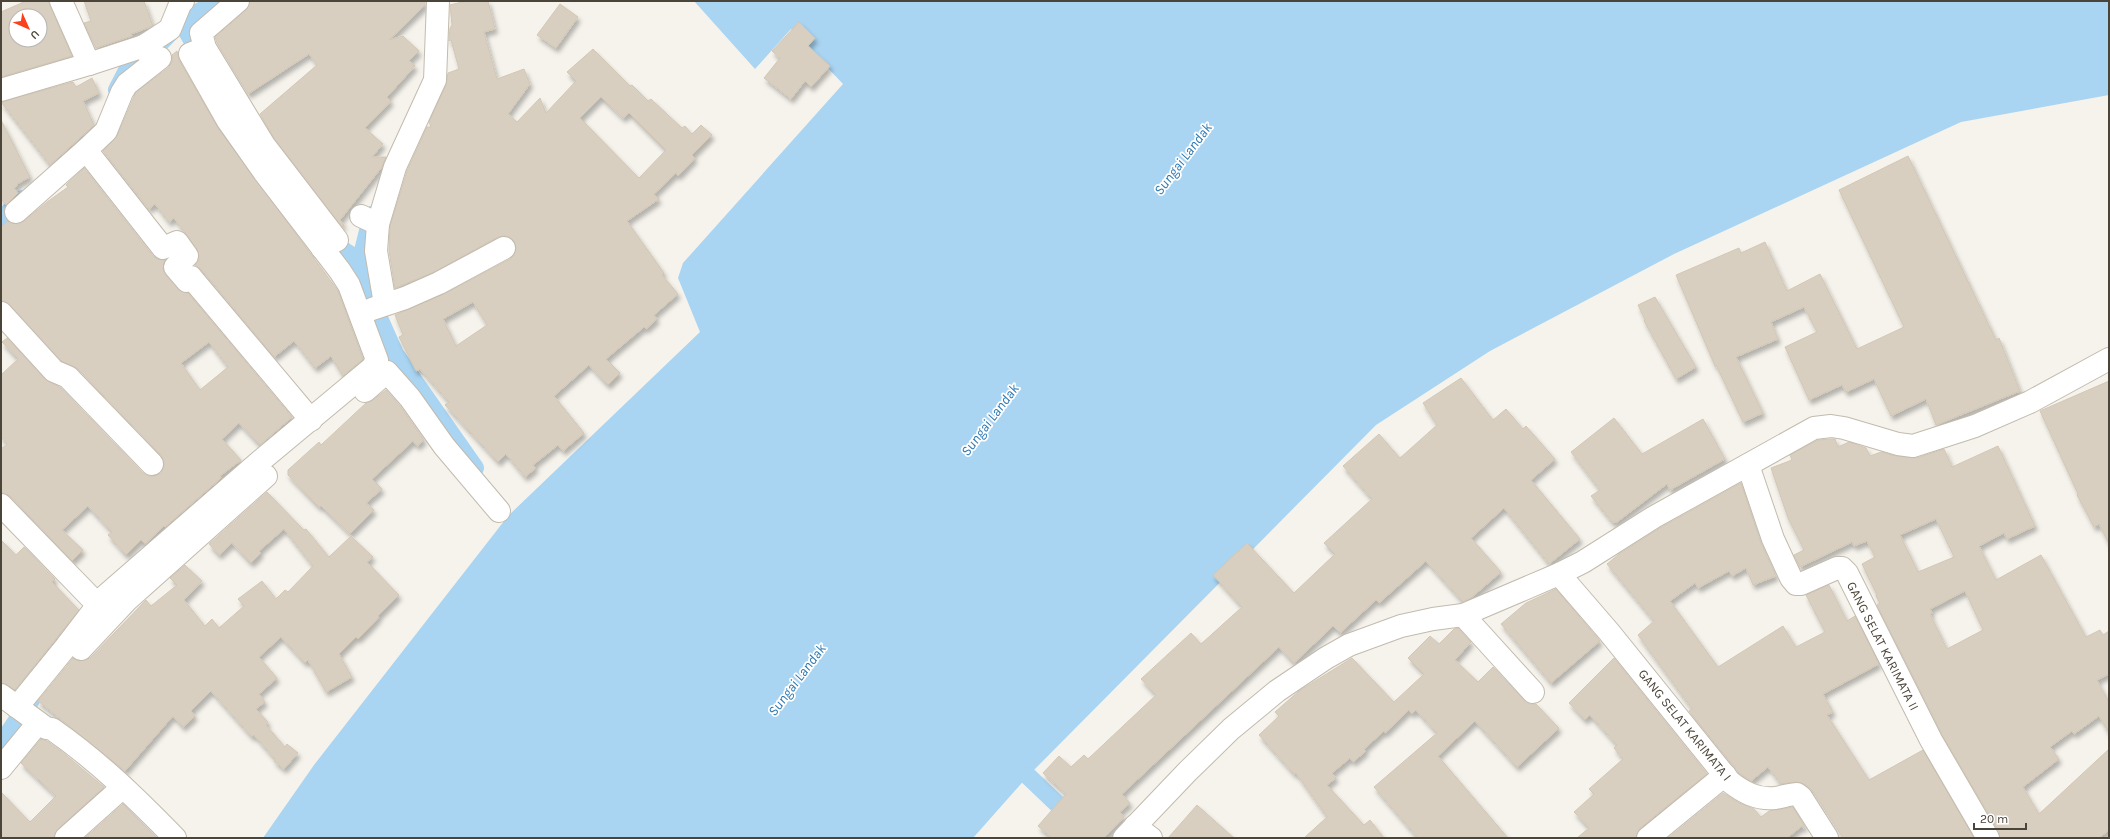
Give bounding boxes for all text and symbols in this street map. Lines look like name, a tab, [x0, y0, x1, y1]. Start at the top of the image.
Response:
north arrow	[8, 8, 48, 48]
text: U	[27, 27, 42, 42]
water label: Sungai Landak	[1150, 119, 1216, 198]
water label: Sungai Landak	[957, 380, 1023, 459]
street label: GANG SELAT KARIMATA II	[1844, 579, 1922, 713]
water label: Sungai Landak	[764, 640, 830, 719]
street label: GANG SELAT KARIMATA I	[1635, 666, 1735, 784]
scale bar	[1974, 805, 2026, 831]
text: 20 m	[1980, 812, 2008, 826]

